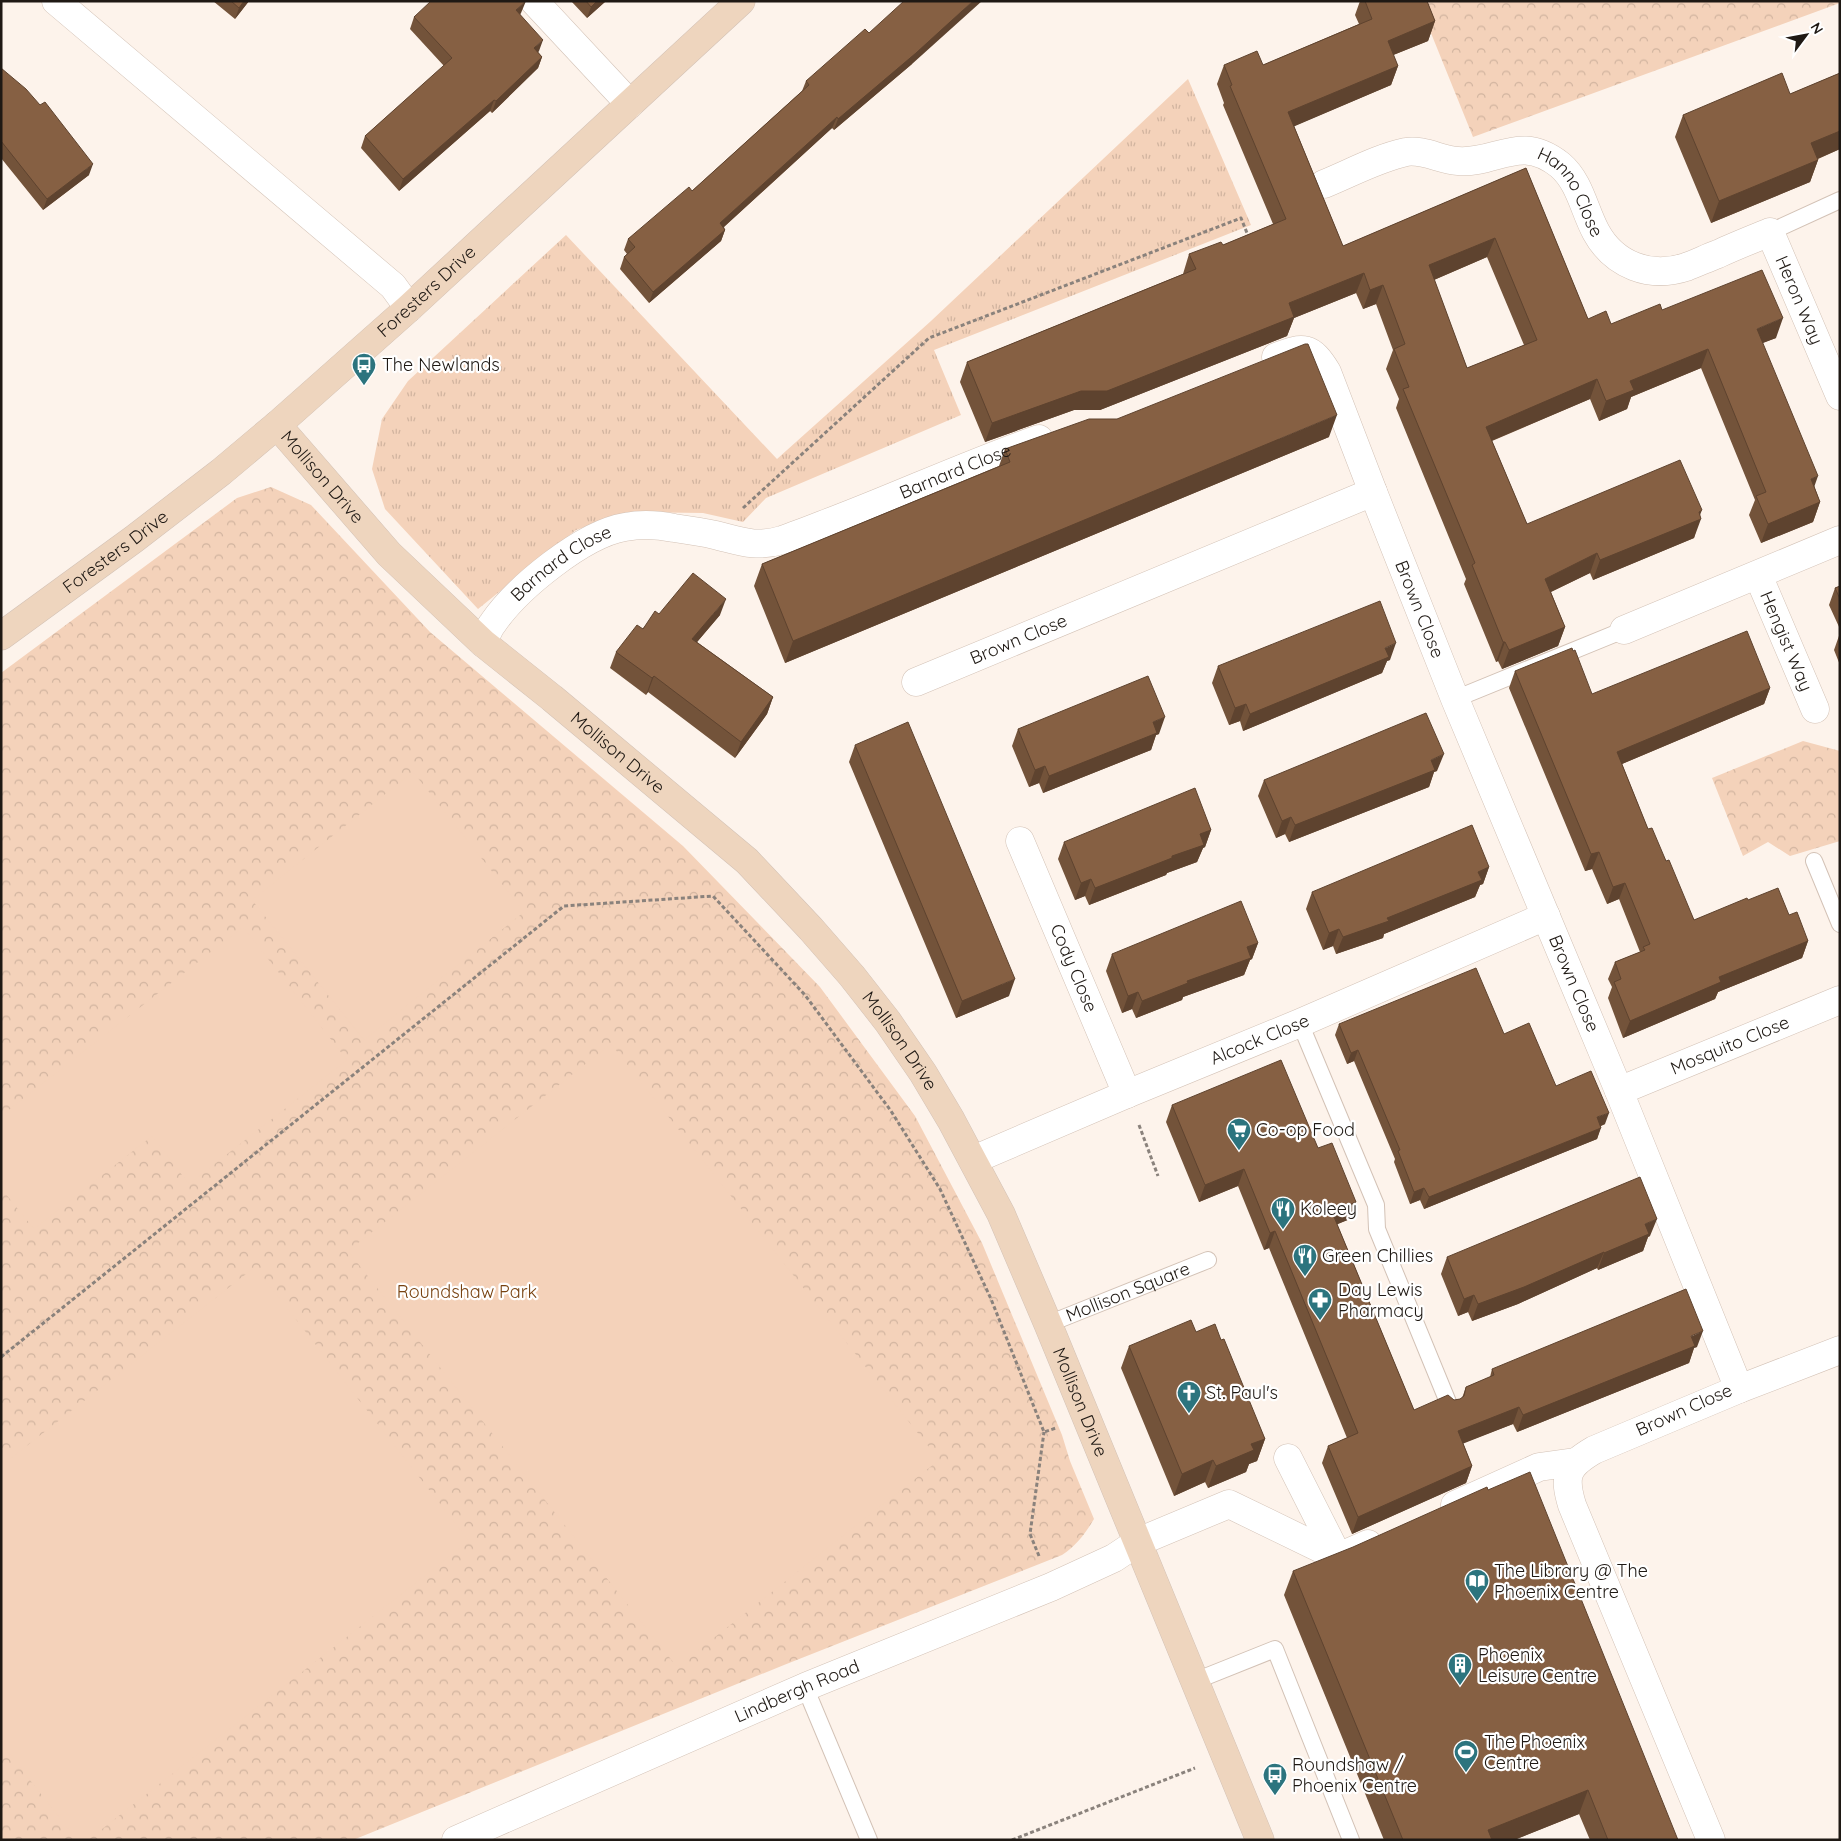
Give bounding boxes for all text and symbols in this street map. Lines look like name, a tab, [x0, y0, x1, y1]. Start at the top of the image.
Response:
north arrow	[1781, 10, 1831, 60]
text: N	[1807, 19, 1827, 37]
street label: Hanno Close	[1534, 142, 1609, 241]
street label: Foresters Drive	[372, 240, 480, 342]
street label: Heron Way	[1770, 252, 1829, 348]
bus stop icon: The Newlands	[351, 352, 377, 386]
place label: The Newlands	[382, 353, 500, 376]
street label: Mollison Drive	[276, 425, 369, 528]
street label: Barnard Close	[896, 438, 1014, 504]
street label: Foresters Drive	[58, 505, 173, 598]
street label: Barnard Close	[505, 520, 614, 606]
street label: Brown Close	[1390, 557, 1450, 661]
street label: Hengist Way	[1755, 588, 1818, 695]
street label: Brown Close	[966, 608, 1070, 669]
street label: Mollison Drive	[566, 706, 670, 798]
street label: Cody Close	[1045, 920, 1103, 1016]
street label: Brown Close	[1544, 931, 1605, 1035]
street label: Mollison Drive	[857, 986, 943, 1094]
street label: Alcock Close	[1207, 1008, 1313, 1070]
street label: Mosquito Close	[1667, 1010, 1793, 1080]
supermarket icon: Co-op Food	[1226, 1117, 1252, 1151]
place label: Co-op Food	[1256, 1118, 1355, 1141]
restaurant icon: Koleey	[1270, 1196, 1296, 1230]
place label: Koleey	[1300, 1197, 1357, 1220]
restaurant icon: Green Chillies	[1292, 1243, 1318, 1277]
place label: Green Chillies	[1322, 1244, 1433, 1267]
street label: Mollison Square	[1062, 1256, 1193, 1327]
place label: Day Lewis Pharmacy	[1338, 1278, 1424, 1322]
park label: Roundshaw Park	[397, 1280, 537, 1303]
pharmacy icon: Day Lewis Pharmacy	[1307, 1287, 1333, 1321]
street label: Mollison Drive	[1048, 1344, 1113, 1460]
street label: Brown Close	[1632, 1378, 1736, 1441]
church icon: St. Paul's	[1176, 1380, 1202, 1414]
place label: St. Paul's	[1206, 1381, 1278, 1404]
place label: The Library @ The Phoenix Centre	[1494, 1559, 1648, 1603]
library icon: The Library @ The Phoenix Centre	[1464, 1568, 1490, 1602]
place label: Phoenix Leisure Centre	[1478, 1643, 1597, 1687]
building icon: Phoenix Leisure Centre	[1447, 1652, 1473, 1686]
street label: Lindbergh Road	[731, 1654, 863, 1728]
place label: The Phoenix Centre	[1484, 1730, 1585, 1774]
sports icon: The Phoenix Centre	[1453, 1739, 1479, 1773]
place label: Roundshaw / Phoenix Centre	[1292, 1753, 1417, 1797]
bus stop icon: Roundshaw / Phoenix Centre	[1262, 1762, 1288, 1796]

